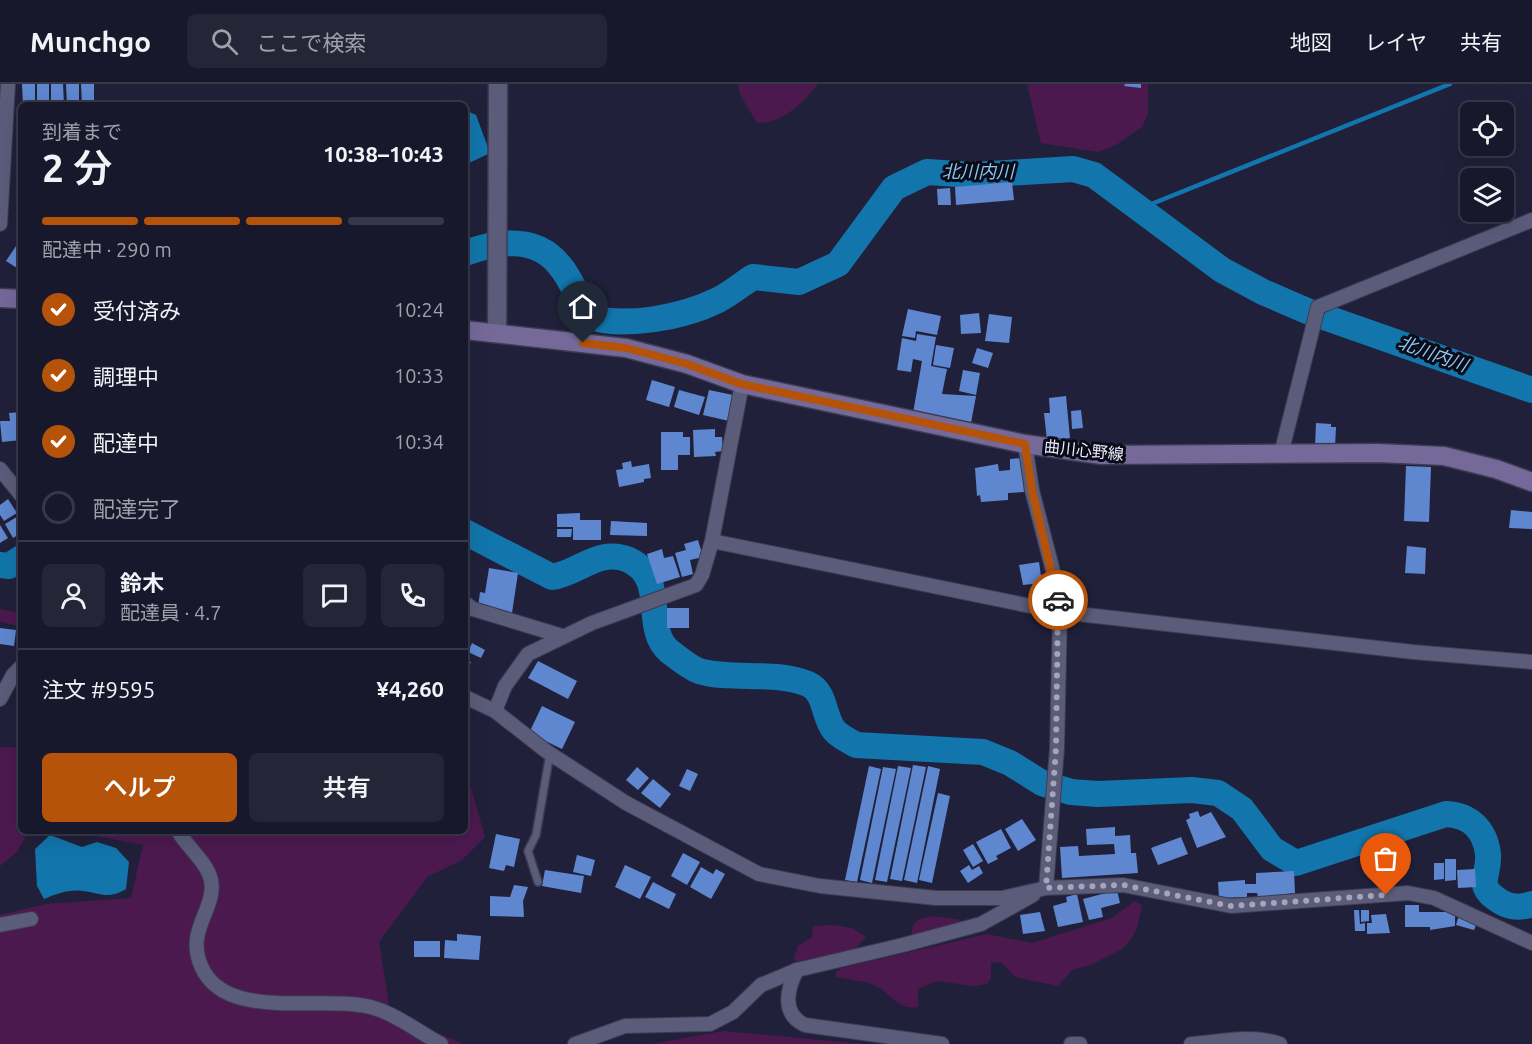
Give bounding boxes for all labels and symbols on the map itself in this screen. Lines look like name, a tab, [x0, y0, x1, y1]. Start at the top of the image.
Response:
water label: 北川内川	[942, 161, 1016, 181]
pin	[557, 281, 608, 343]
water label: 北川内川	[1396, 331, 1472, 375]
street label: 曲川心野線	[1043, 437, 1125, 463]
courier	[1028, 570, 1088, 630]
pin	[1360, 833, 1411, 895]

